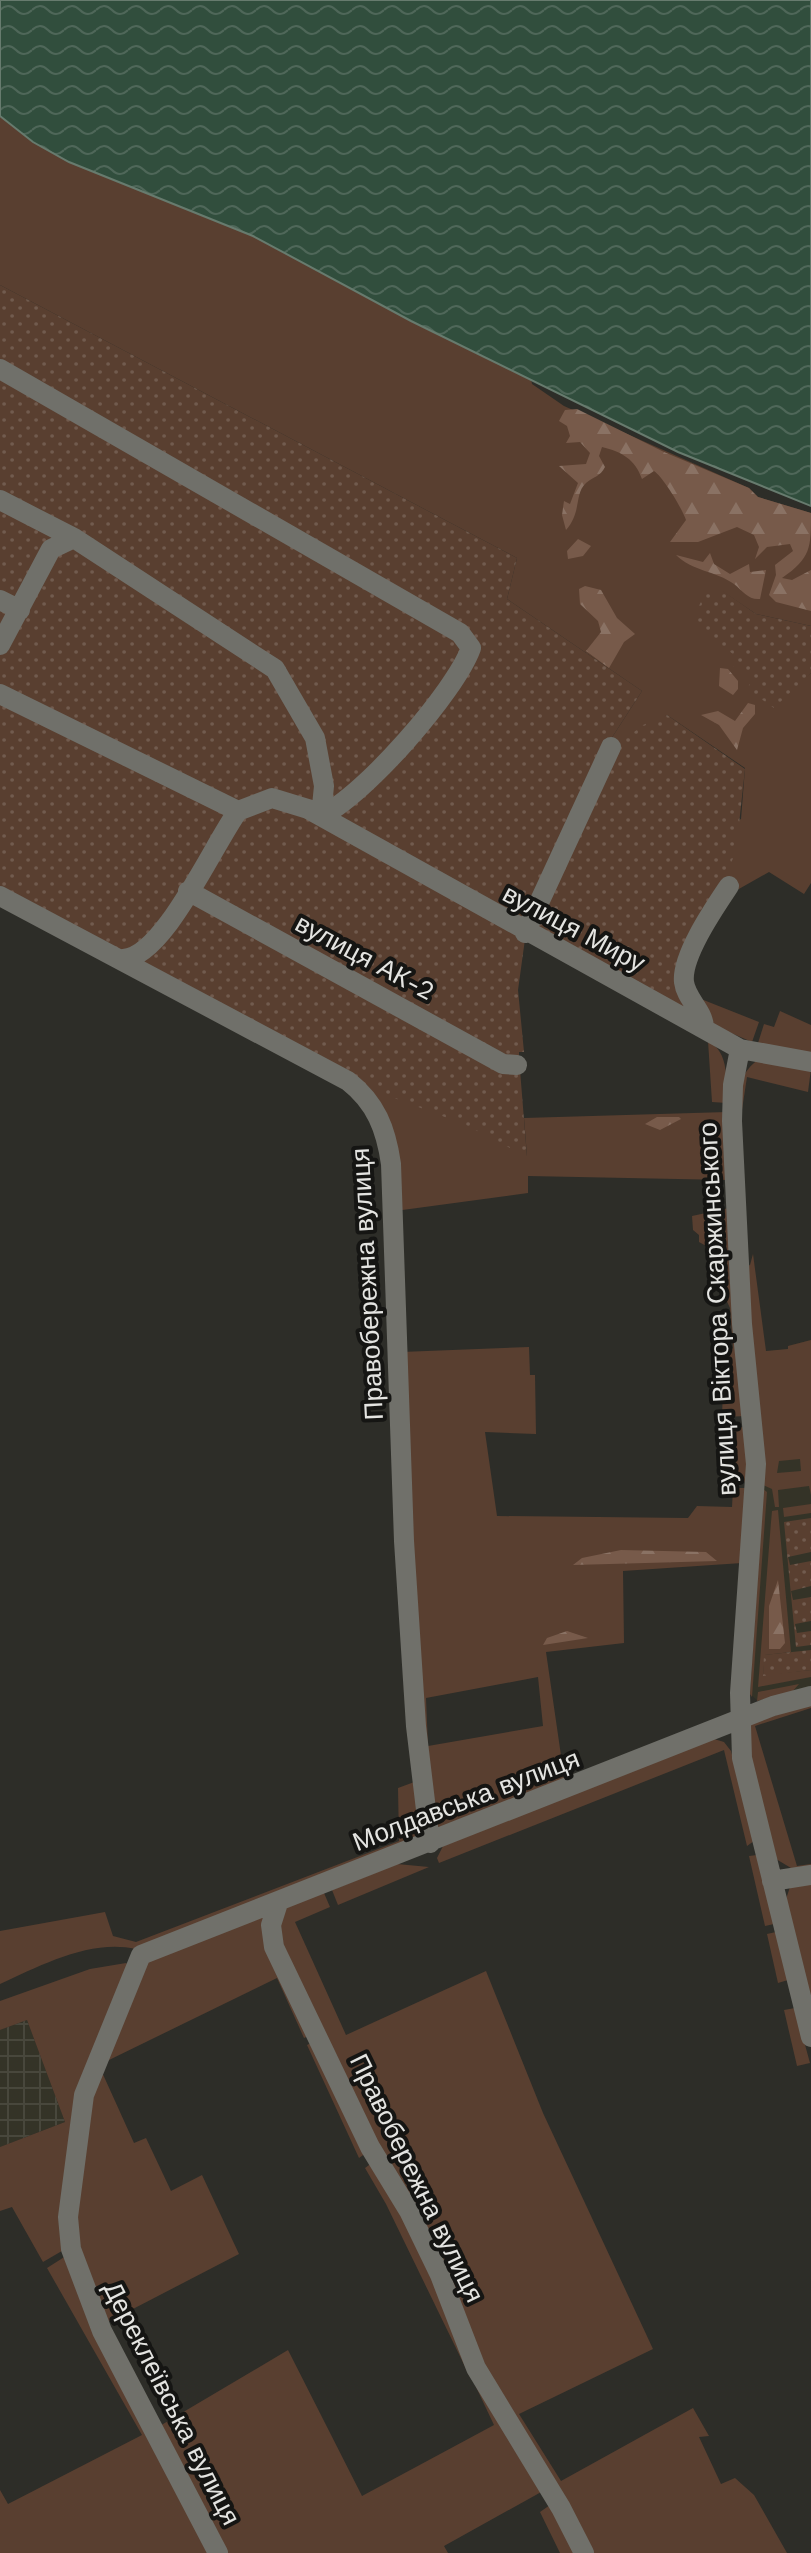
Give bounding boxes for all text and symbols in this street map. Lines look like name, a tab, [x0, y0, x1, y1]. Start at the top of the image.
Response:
street label: вулиця Миру	[498, 878, 650, 978]
street label: вулиця АК-2	[290, 908, 440, 1006]
street label: вулиця Віктора Скаржинського	[692, 1122, 742, 1496]
street label: Правобережна вулиця	[345, 1147, 389, 1421]
street label: Молдавська вулиця	[348, 1743, 584, 1857]
street label: Правобережна вулиця	[344, 2049, 490, 2307]
street label: Дереклеївська вулиця	[98, 2276, 246, 2530]

